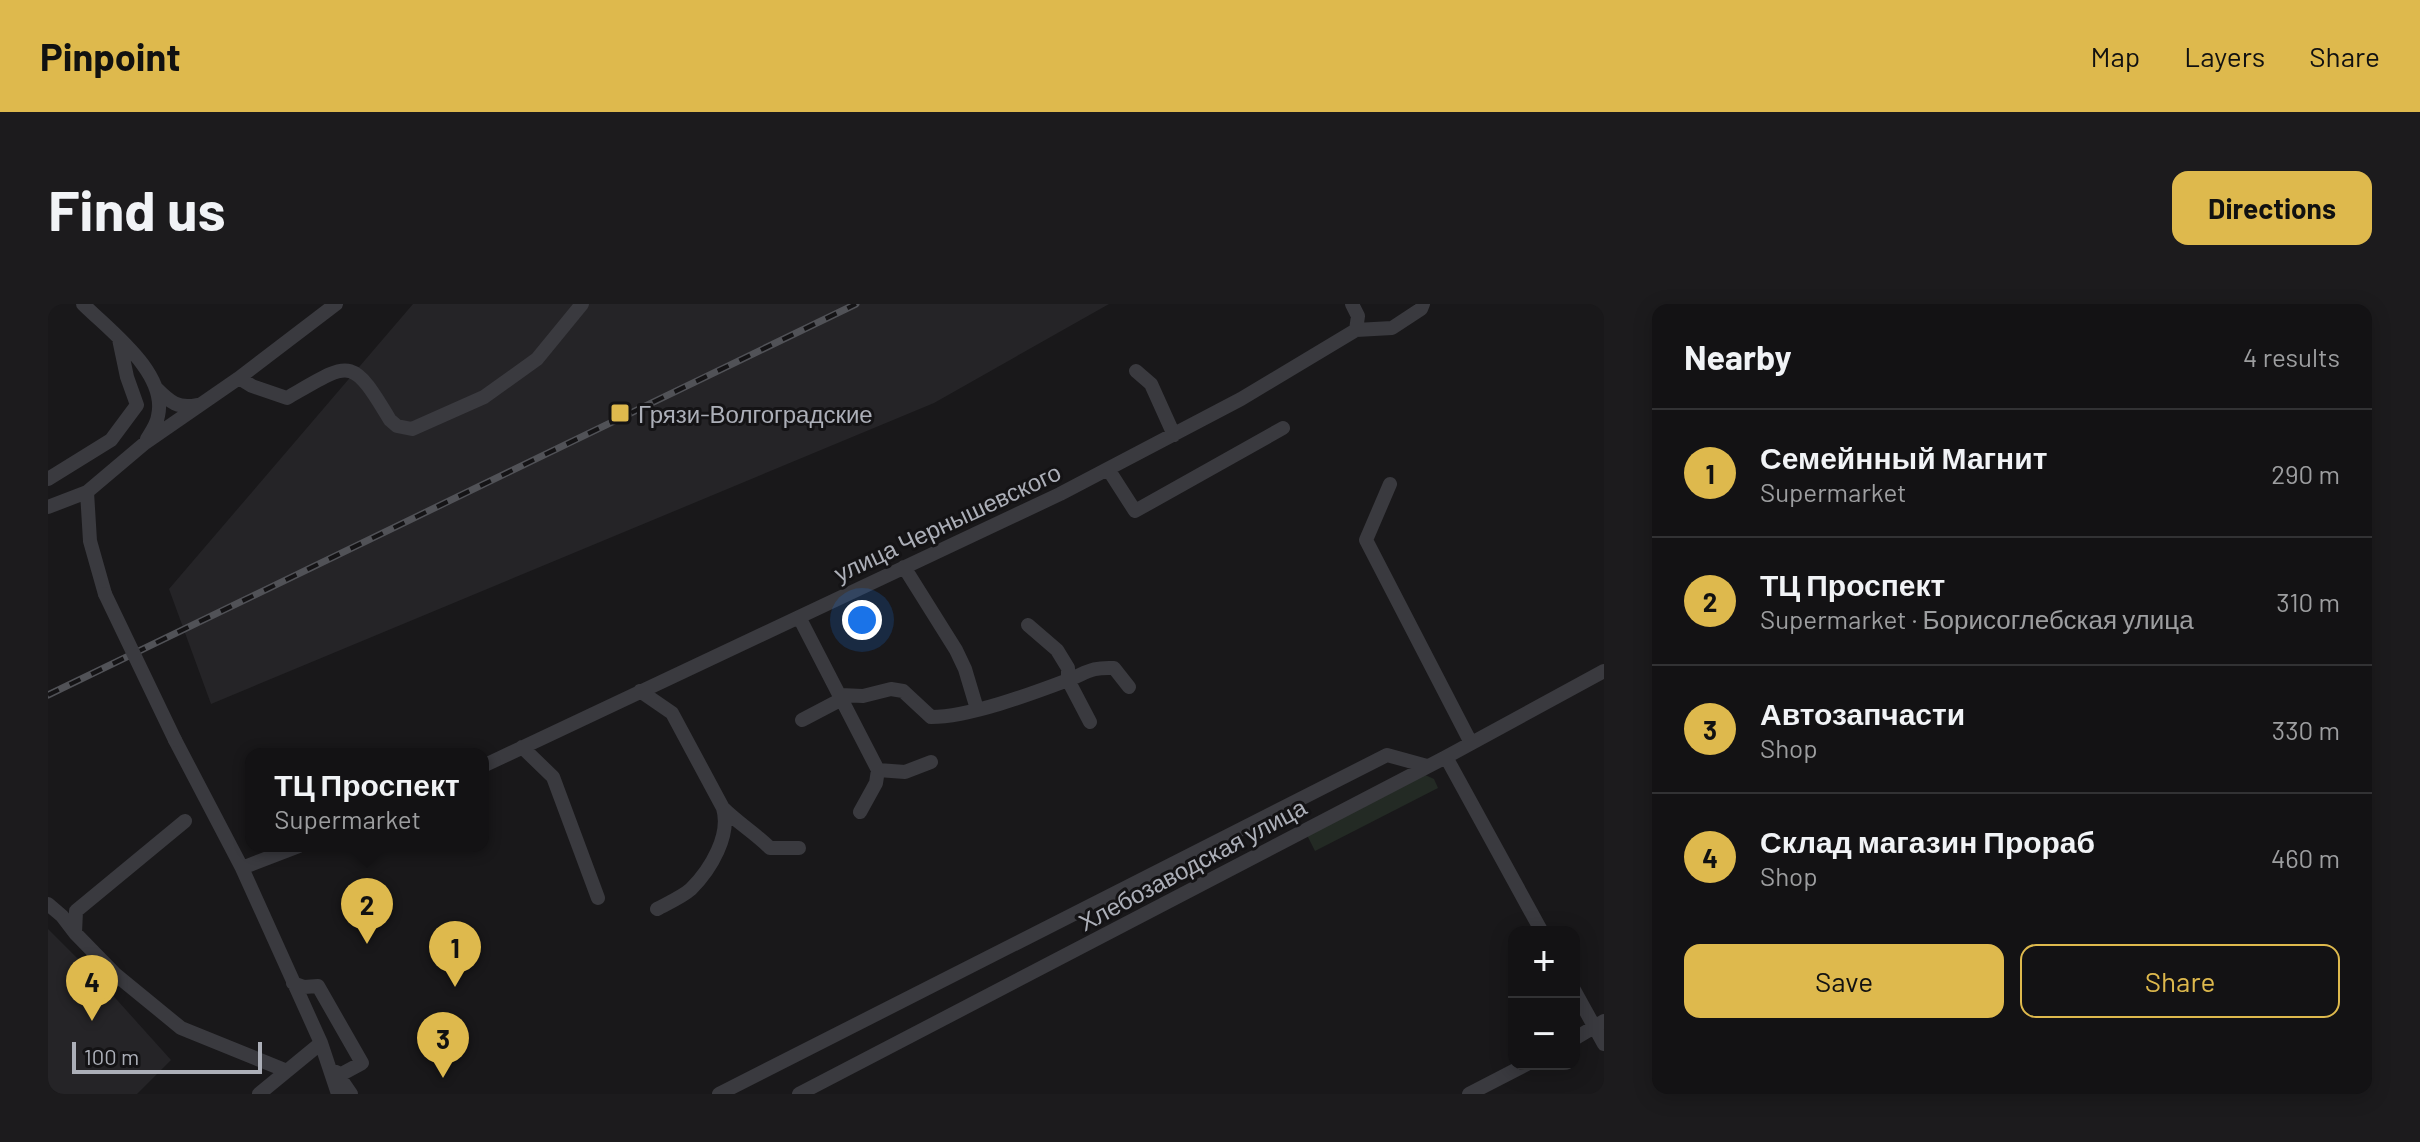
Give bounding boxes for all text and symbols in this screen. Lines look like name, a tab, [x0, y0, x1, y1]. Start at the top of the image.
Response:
text: Pinpoint	[40, 33, 181, 79]
text: Map	[2090, 39, 2140, 73]
text: Layers	[2184, 39, 2265, 73]
text: Share	[2309, 39, 2380, 73]
button: Directions	[2172, 171, 2372, 245]
text: Find us	[48, 175, 226, 242]
text: Nearby	[1684, 336, 1792, 377]
text: 4 results	[2243, 341, 2340, 372]
place label: Грязи-Волгоградские	[638, 399, 873, 428]
marker: Грязи-Волгоградские	[609, 402, 631, 424]
text: Семейнный Магнит	[1760, 439, 2047, 475]
street label: улица Чернышевского	[829, 457, 1065, 587]
text: 1	[1705, 458, 1715, 489]
text: 290 m	[2271, 458, 2340, 489]
text: Supermarket	[1760, 476, 1907, 507]
text: ТЦ Проспект	[1760, 566, 1945, 602]
text: 2	[1703, 586, 1717, 617]
text: 310 m	[2276, 586, 2340, 617]
your location	[842, 600, 882, 640]
text: Supermarket · Борисоглебская улица	[1760, 603, 2194, 634]
text: Автозапчасти	[1760, 695, 1965, 731]
text: 3	[1703, 714, 1717, 745]
text: 330 m	[2272, 714, 2340, 745]
text: Shop	[1760, 732, 1818, 763]
popup	[245, 748, 489, 852]
text: ТЦ Проспект	[274, 766, 460, 802]
street label: Хлебозаводская улица	[1073, 791, 1311, 936]
text: Supermarket	[274, 803, 421, 834]
text: Склад магазин Прораб	[1760, 823, 2095, 859]
text: 4	[1702, 842, 1718, 873]
text: 460 m	[2271, 842, 2340, 873]
text: Shop	[1760, 860, 1818, 891]
pin: 2	[341, 878, 393, 944]
pin: 1	[429, 921, 481, 987]
map controls	[1508, 926, 1580, 1070]
button: +	[1508, 926, 1580, 998]
button: Save	[1684, 944, 2004, 1018]
button: Share	[2020, 944, 2340, 1018]
pin: 4	[66, 955, 118, 1021]
button: −	[1508, 998, 1580, 1070]
pin: 3	[417, 1012, 469, 1078]
scale bar	[72, 1038, 262, 1074]
text: 100 m	[84, 1043, 139, 1069]

